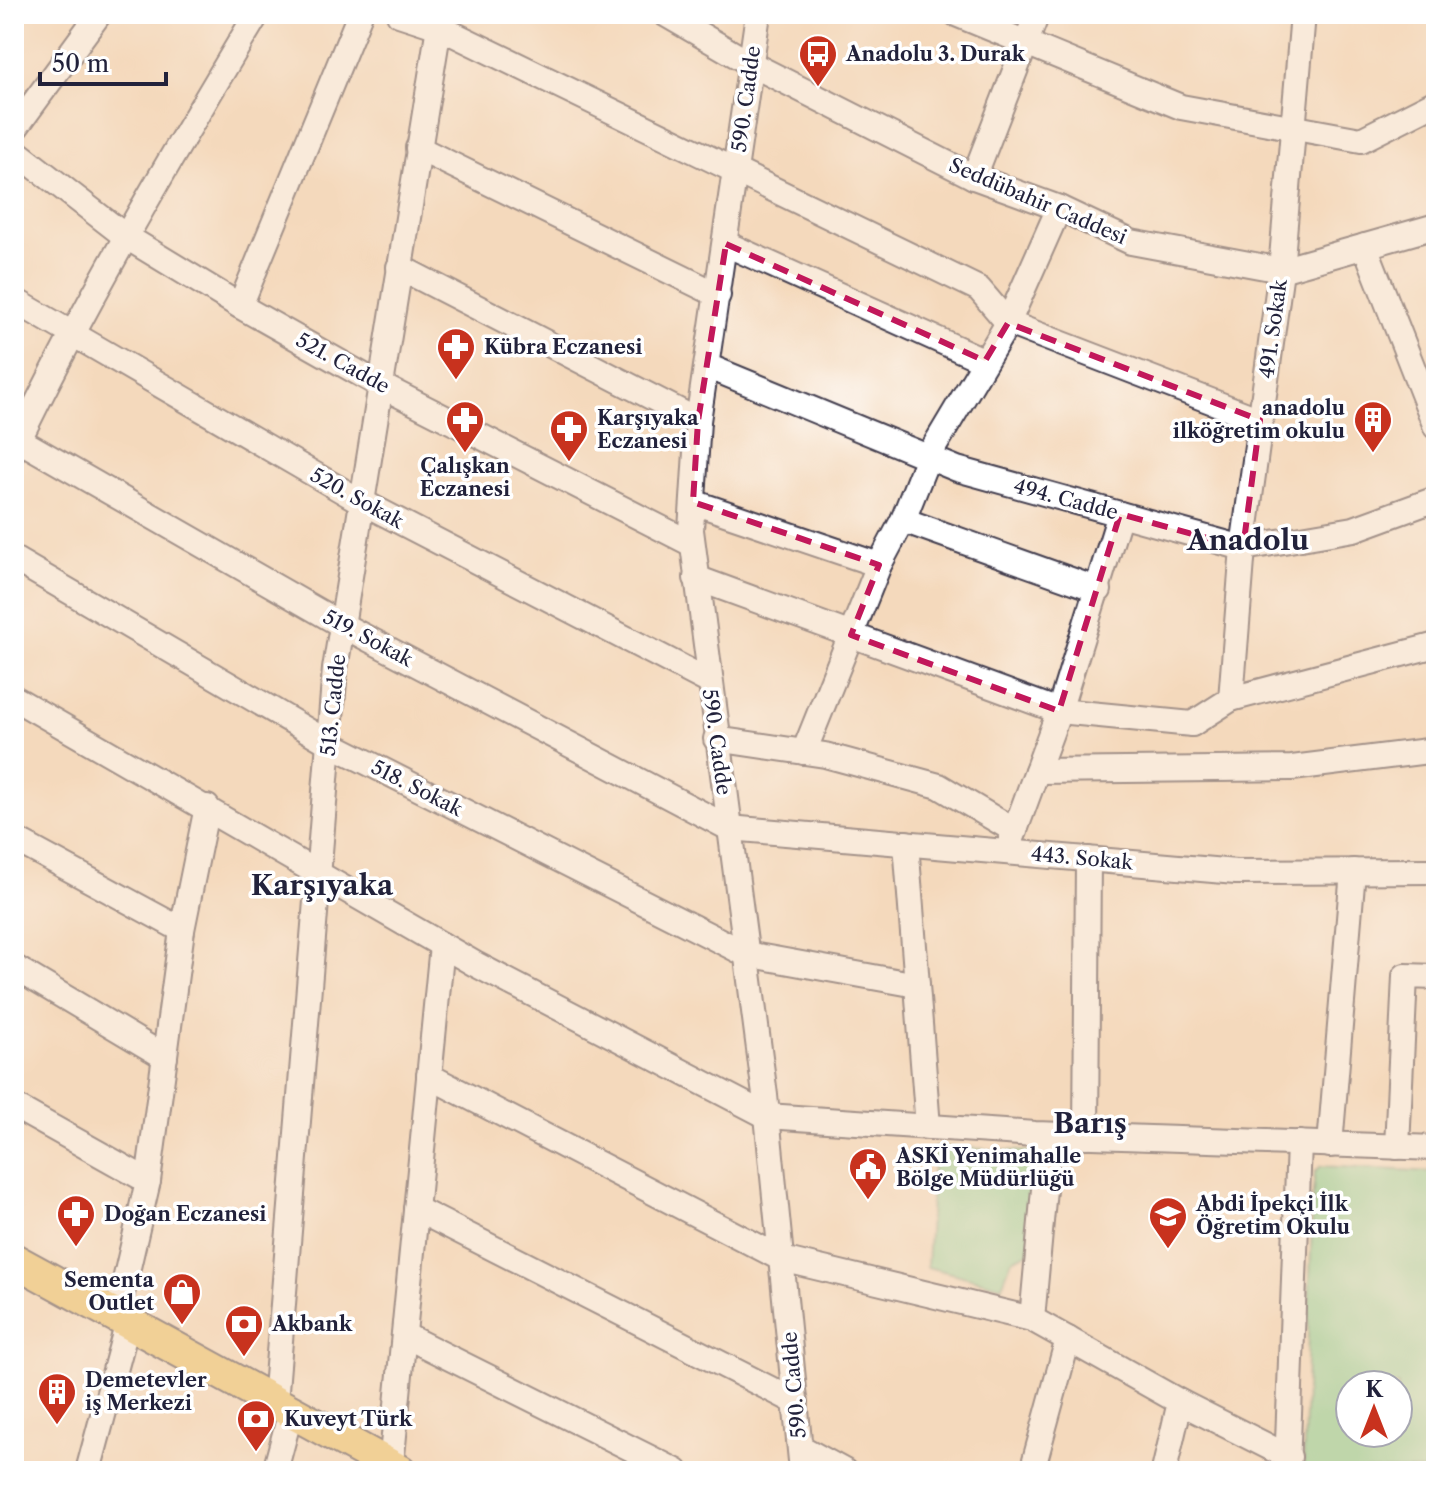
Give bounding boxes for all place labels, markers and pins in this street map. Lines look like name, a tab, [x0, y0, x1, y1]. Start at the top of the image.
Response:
bus stop icon: Anadolu 3. Durak	[797, 33, 839, 88]
place label: Anadolu 3. Durak	[845, 42, 1026, 66]
pharmacy icon: Kübra Eczanesi	[435, 326, 477, 381]
place label: Kübra Eczanesi	[484, 335, 642, 359]
place label: anadolu ilköğretim okulu	[1173, 396, 1345, 443]
pharmacy icon: Çalışkan Eczanesi	[444, 399, 486, 454]
building icon: anadolu ilköğretim okulu	[1352, 399, 1394, 454]
place label: Karşıyaka Eczanesi	[597, 406, 699, 453]
pharmacy icon: Karşıyaka Eczanesi	[548, 408, 590, 463]
place label: Çalışkan Eczanesi	[420, 454, 510, 501]
place label: ASKİ Yenimahalle Bölge Müdürlüğü	[895, 1143, 1081, 1191]
public building icon: ASKİ Yenimahalle Bölge Müdürlüğü	[847, 1146, 889, 1201]
place label: Abdi İpekçi İlk Öğretim Okulu	[1195, 1191, 1350, 1239]
pharmacy icon: Doğan Eczanesi	[55, 1193, 97, 1248]
school or university icon: Abdi İpekçi İlk Öğretim Okulu	[1147, 1195, 1189, 1250]
place label: Doğan Eczanesi	[104, 1202, 266, 1226]
place label: Sementa Outlet	[64, 1268, 154, 1315]
shop icon: Sementa Outlet	[161, 1271, 203, 1326]
bank icon: Akbank	[223, 1303, 265, 1358]
place label: Akbank	[271, 1312, 353, 1336]
place label: Demetevler iş Merkezi	[85, 1368, 207, 1415]
building icon: Demetevler iş Merkezi	[36, 1371, 78, 1426]
bank icon: Kuveyt Türk	[235, 1398, 277, 1453]
place label: Kuveyt Türk	[284, 1407, 413, 1431]

